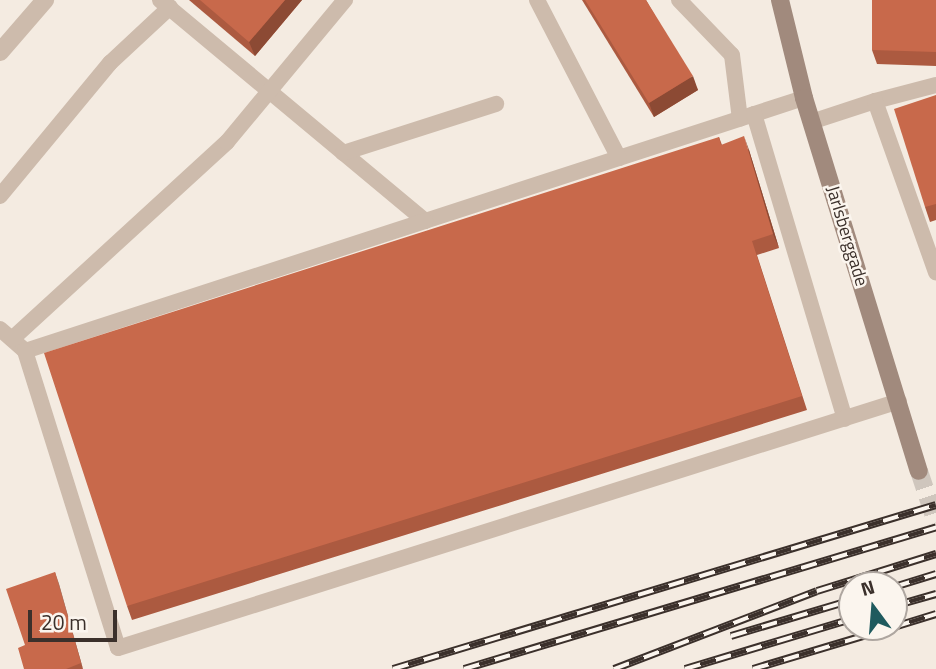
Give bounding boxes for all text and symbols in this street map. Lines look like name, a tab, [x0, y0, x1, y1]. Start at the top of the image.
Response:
street label: Jarlsberggade	[822, 183, 872, 289]
north arrow	[838, 571, 908, 641]
text: N	[857, 572, 878, 603]
scale bar	[32, 596, 121, 640]
text: 20 m	[41, 606, 87, 638]

